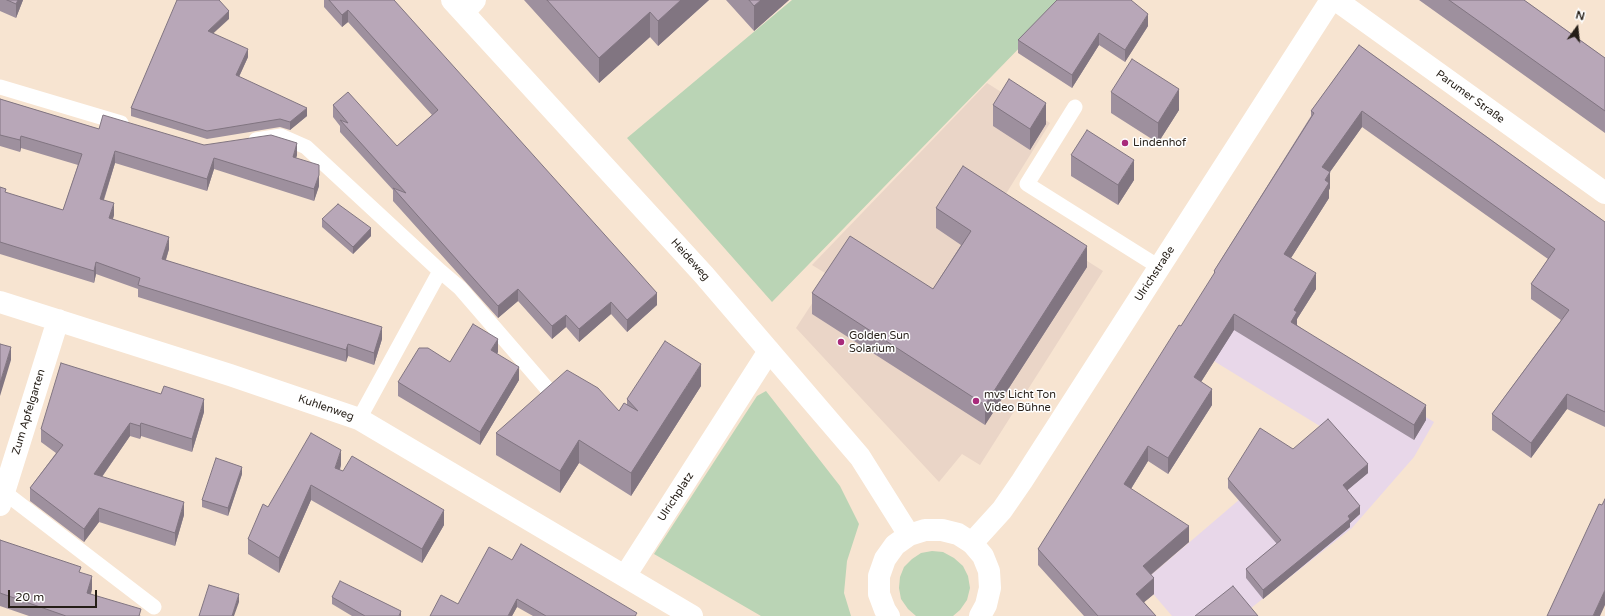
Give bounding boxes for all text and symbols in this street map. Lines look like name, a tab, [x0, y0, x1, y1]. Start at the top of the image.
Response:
north arrow	[1557, 8, 1597, 48]
text: N	[1574, 9, 1586, 23]
street label: Parumer Straße	[1433, 68, 1507, 126]
place label: Lindenhof	[1133, 136, 1186, 150]
marker: Lindenhof	[1120, 138, 1130, 148]
street label: Heideweg	[668, 236, 712, 284]
street label: Ulrichstraße	[1132, 244, 1178, 304]
place label: Golden Sun Solarium	[849, 329, 910, 355]
marker: Golden Sun Solarium	[836, 337, 846, 347]
street label: Zum Apfelgarten	[10, 368, 48, 456]
place label: mvs Licht Ton Video Bühne	[984, 388, 1056, 414]
street label: Kuhlenweg	[296, 392, 356, 424]
marker: mvs Licht Ton Video Bühne	[971, 396, 981, 406]
street label: Ulrichplatz	[655, 470, 697, 524]
scale bar	[10, 582, 99, 608]
text: 20 m	[15, 590, 44, 604]

